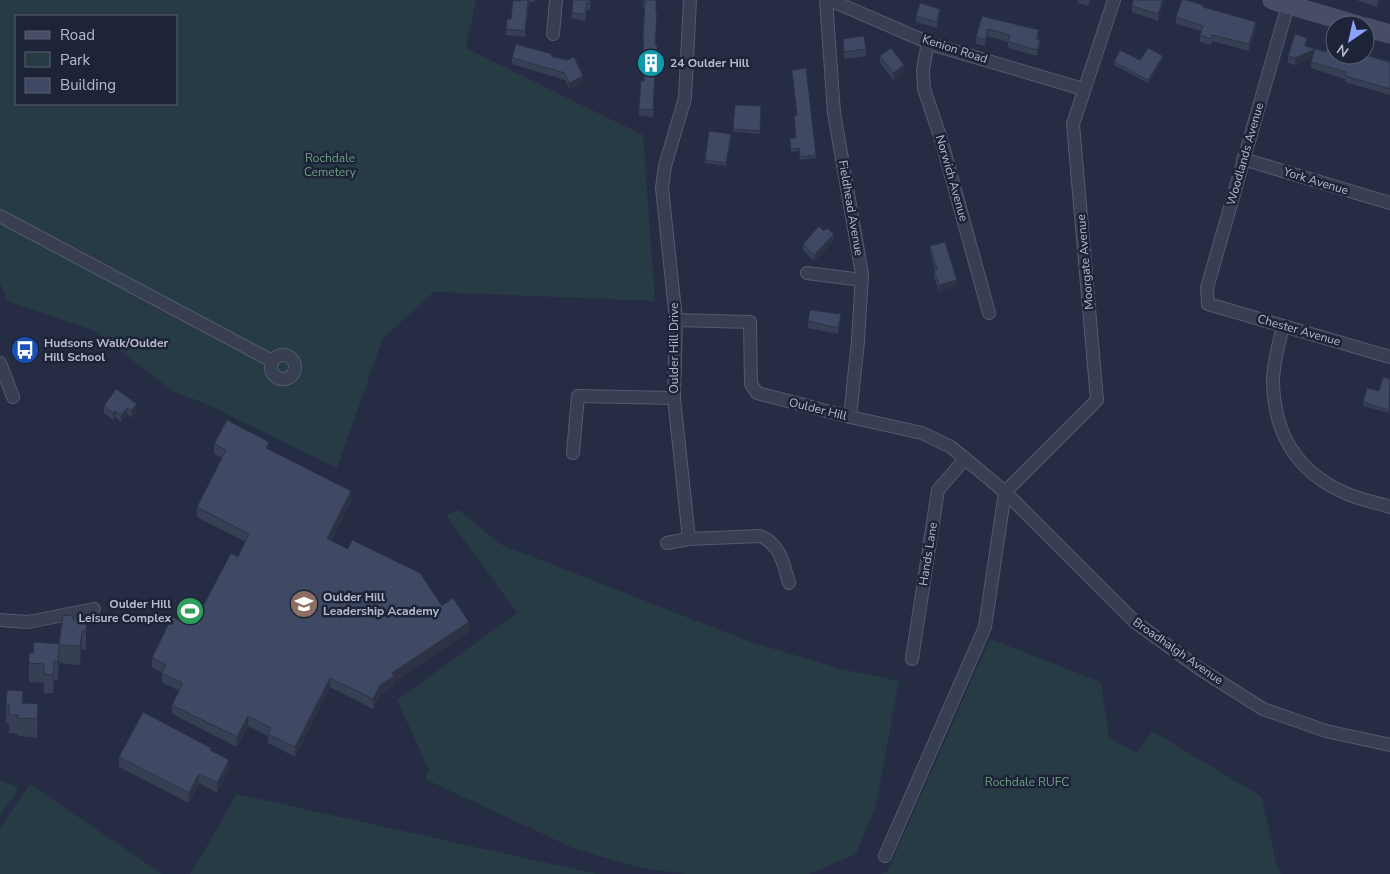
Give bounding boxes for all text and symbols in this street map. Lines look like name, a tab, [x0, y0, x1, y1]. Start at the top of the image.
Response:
legend	[15, 15, 178, 105]
north arrow	[1325, 15, 1375, 65]
text: Road	[60, 25, 95, 45]
street label: Kenion Road	[920, 31, 990, 67]
text: N	[1333, 40, 1353, 61]
building icon: 24 Oulder Hill	[636, 48, 666, 78]
text: Park	[60, 50, 90, 70]
place label: 24 Oulder Hill	[670, 55, 750, 71]
text: Building	[60, 75, 116, 95]
street label: Woodlands Avenue	[1223, 101, 1267, 207]
street label: Norwich Avenue	[932, 133, 972, 223]
park label: Rochdale Cemetery	[304, 150, 357, 180]
street label: Fieldhead Avenue	[835, 159, 867, 257]
street label: York Avenue	[1281, 163, 1350, 198]
street label: Moorgate Avenue	[1073, 214, 1097, 310]
street label: Oulder Hill Drive	[666, 303, 682, 393]
street label: Chester Avenue	[1256, 310, 1342, 350]
bus stop icon: Hudsons Walk/Oulder Hill School	[10, 335, 40, 365]
place label: Hudsons Walk/Oulder Hill School	[44, 335, 168, 365]
street label: Oulder Hill	[787, 394, 849, 424]
street label: Hands Lane	[915, 521, 941, 587]
school or university icon: Oulder Hill Leadership Academy	[289, 589, 319, 619]
place label: Oulder Hill Leadership Academy	[323, 589, 440, 619]
place label: Oulder Hill Leisure Complex	[78, 596, 171, 626]
sports icon: Oulder Hill Leisure Complex	[175, 596, 205, 626]
street label: Broadhalgh Avenue	[1130, 614, 1226, 688]
park label: Rochdale RUFC	[985, 774, 1069, 790]

